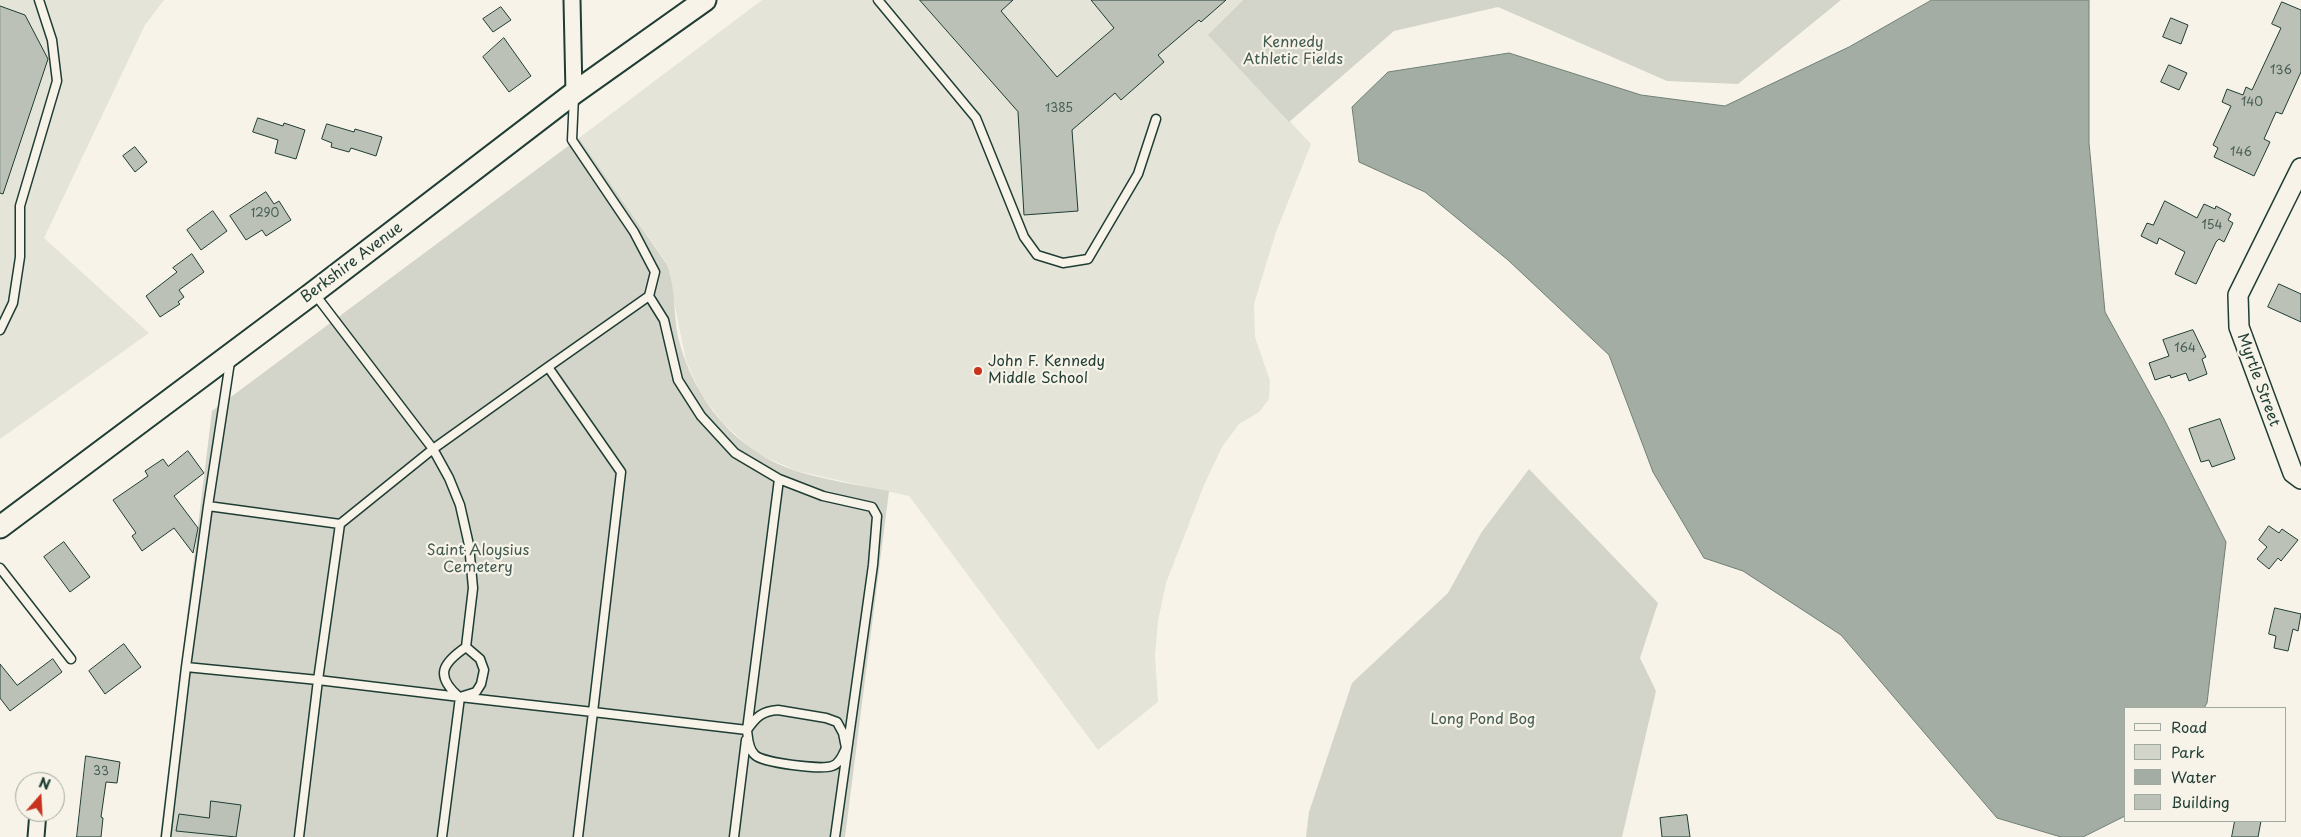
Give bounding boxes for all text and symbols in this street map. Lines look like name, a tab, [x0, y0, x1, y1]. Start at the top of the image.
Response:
park label: Kennedy Athletic Fields	[1243, 34, 1343, 69]
house number: 136	[2270, 64, 2292, 78]
house number: 140	[2241, 96, 2263, 110]
house number: 1385	[1045, 102, 1073, 116]
house number: 146	[2230, 146, 2252, 160]
house number: 1290	[251, 207, 279, 221]
street label: Berkshire Avenue	[298, 219, 406, 307]
house number: 154	[2201, 219, 2223, 233]
street label: Myrtle Street	[2233, 331, 2283, 429]
house number: 164	[2174, 342, 2196, 356]
place label: John F. Kennedy Middle School	[988, 353, 1105, 388]
marker: John F. Kennedy Middle School	[972, 365, 984, 377]
park label: Saint Aloysius Cemetery	[427, 542, 529, 577]
legend	[2124, 707, 2286, 822]
park label: Long Pond Bog	[1431, 711, 1535, 729]
text: Road	[2171, 715, 2207, 738]
text: Park	[2171, 740, 2205, 763]
house number: 33	[93, 765, 109, 779]
text: Water	[2171, 765, 2216, 788]
north arrow	[15, 772, 65, 822]
text: N	[36, 772, 53, 795]
text: Building	[2171, 790, 2230, 813]

